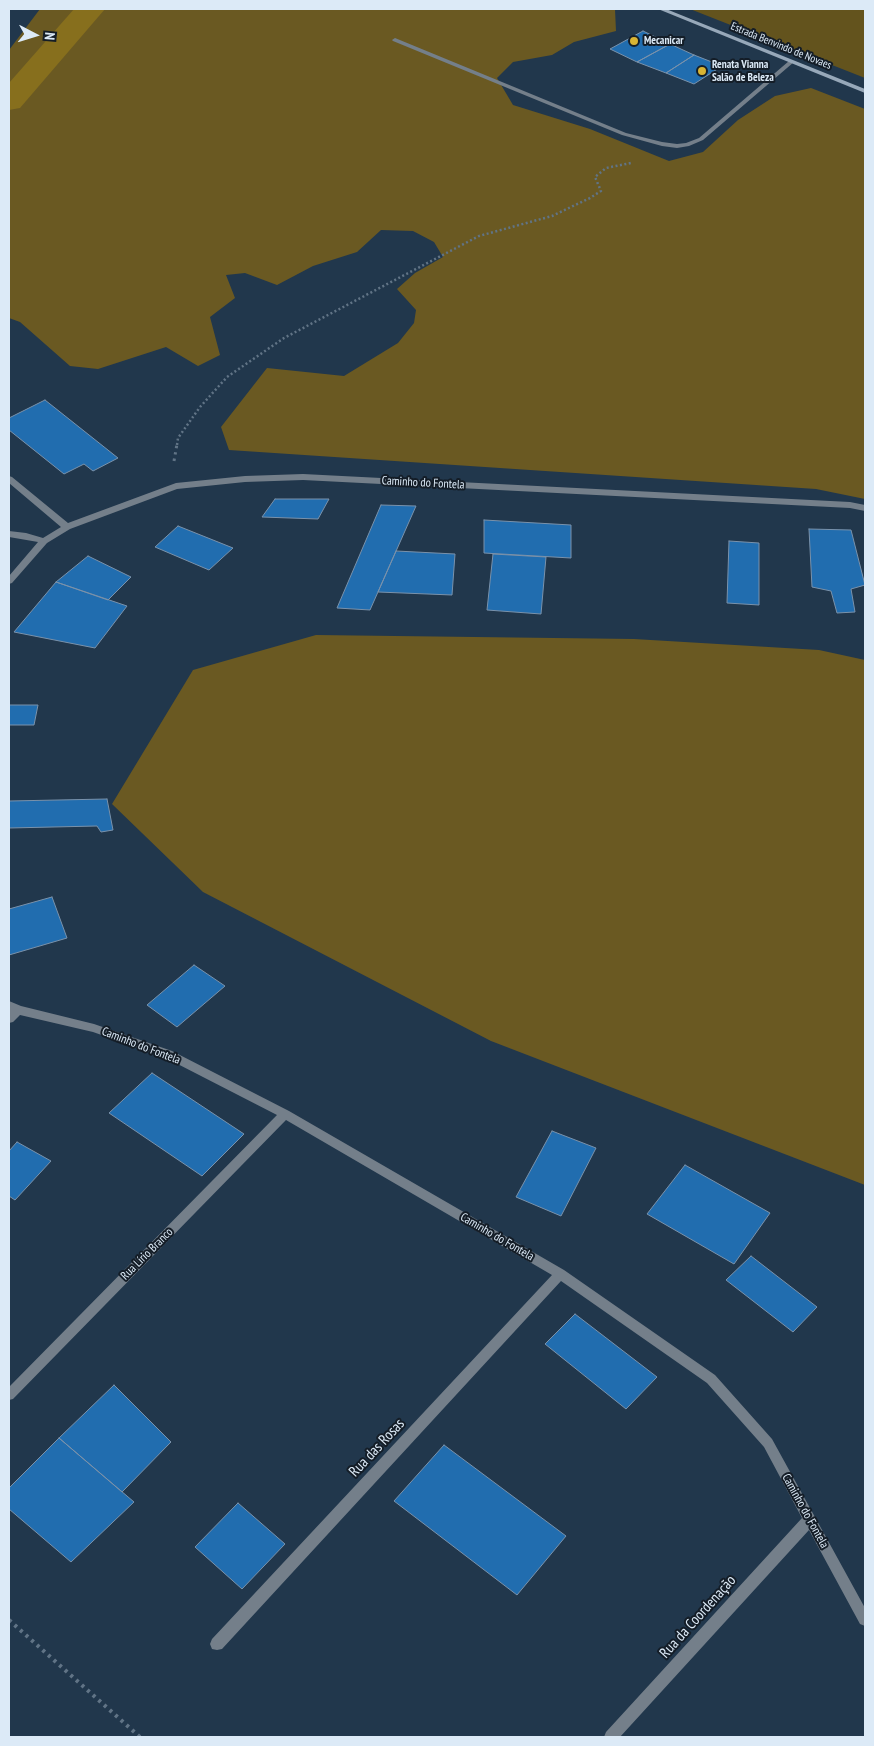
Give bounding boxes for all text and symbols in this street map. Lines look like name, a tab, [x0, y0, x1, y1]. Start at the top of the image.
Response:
north arrow	[10, 10, 60, 60]
street label: Estrada Benvindo de Novaes	[729, 20, 833, 72]
text: N	[41, 32, 59, 41]
place label: Mecanicar	[644, 34, 683, 48]
marker: Mecanicar	[628, 35, 640, 47]
place label: Renata Vianna Salão de Beleza	[712, 58, 774, 84]
marker: Renata Vianna Salão de Beleza	[696, 65, 708, 77]
street label: Caminho do Fontela	[381, 474, 465, 492]
street label: Caminho do Fontela	[100, 1024, 182, 1068]
street label: Caminho do Fontela	[457, 1210, 537, 1264]
street label: Rua Lírio Branco	[118, 1225, 176, 1283]
street label: Rua das Rosas	[346, 1415, 408, 1481]
street label: Caminho do Fontela	[779, 1471, 831, 1551]
street label: Rua da Coordenação	[656, 1572, 740, 1662]

